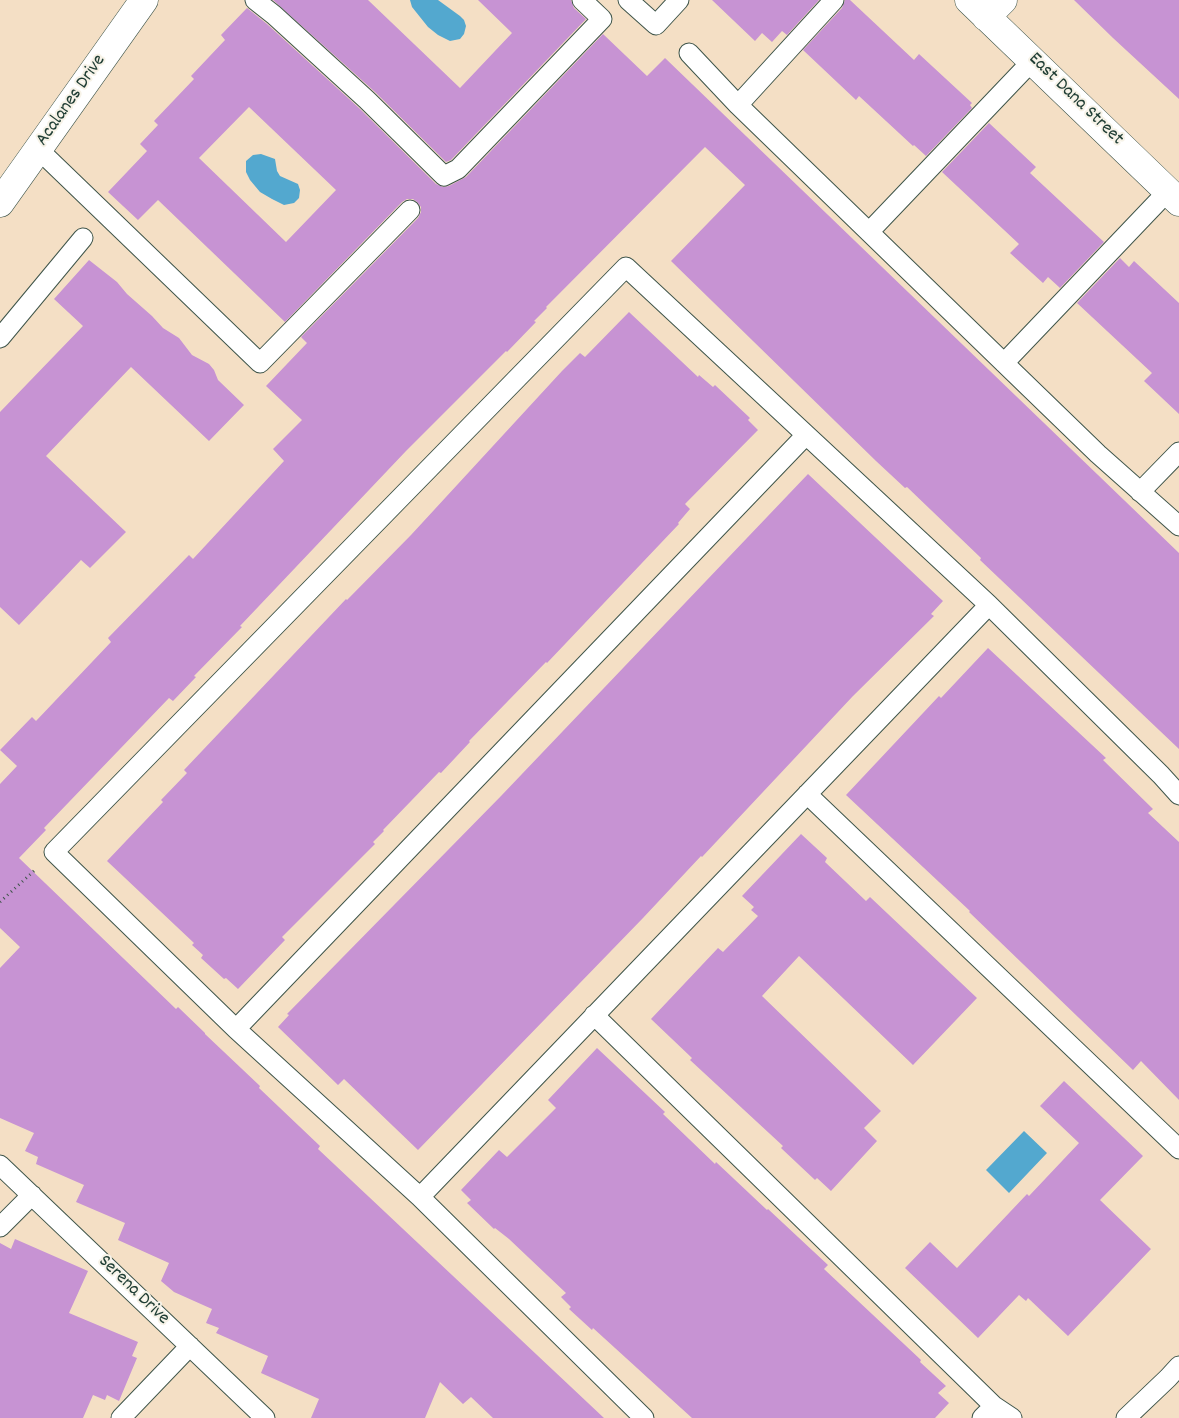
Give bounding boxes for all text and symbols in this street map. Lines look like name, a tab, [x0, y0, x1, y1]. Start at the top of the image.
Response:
street label: East Dana Street	[1023, 49, 1127, 151]
street label: Acalanes Drive	[32, 51, 112, 151]
street label: Serena Drive	[92, 1251, 174, 1331]

